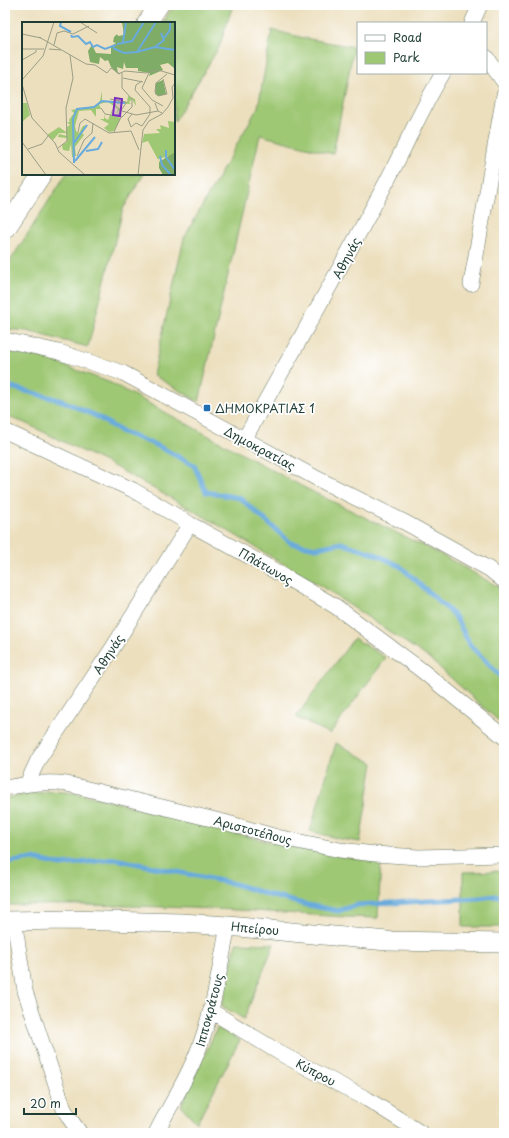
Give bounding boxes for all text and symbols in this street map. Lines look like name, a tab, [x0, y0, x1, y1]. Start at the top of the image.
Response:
inset map	[22, 22, 175, 175]
legend	[357, 22, 487, 74]
text: Road	[393, 28, 422, 46]
text: Park	[393, 48, 420, 66]
street label: Αθηνάς	[328, 234, 364, 282]
place label: ΔΗΜΟΚΡΑΤΙΑΣ 1	[215, 399, 315, 417]
marker: ΔΗΜΟΚΡΑΤΙΑΣ 1	[202, 403, 212, 413]
street label: Δημοκρατίας	[221, 422, 299, 474]
street label: Πλάτωνος	[235, 543, 297, 589]
street label: Αθηνάς	[88, 630, 128, 678]
street label: Αριστοτέλους	[212, 811, 294, 849]
street label: Ηπείρου	[230, 917, 280, 939]
street label: Ιπποκράτους	[191, 971, 227, 1049]
street label: Κύπρου	[293, 1054, 339, 1090]
scale bar	[24, 1090, 76, 1116]
text: 20 m	[30, 1094, 61, 1112]

